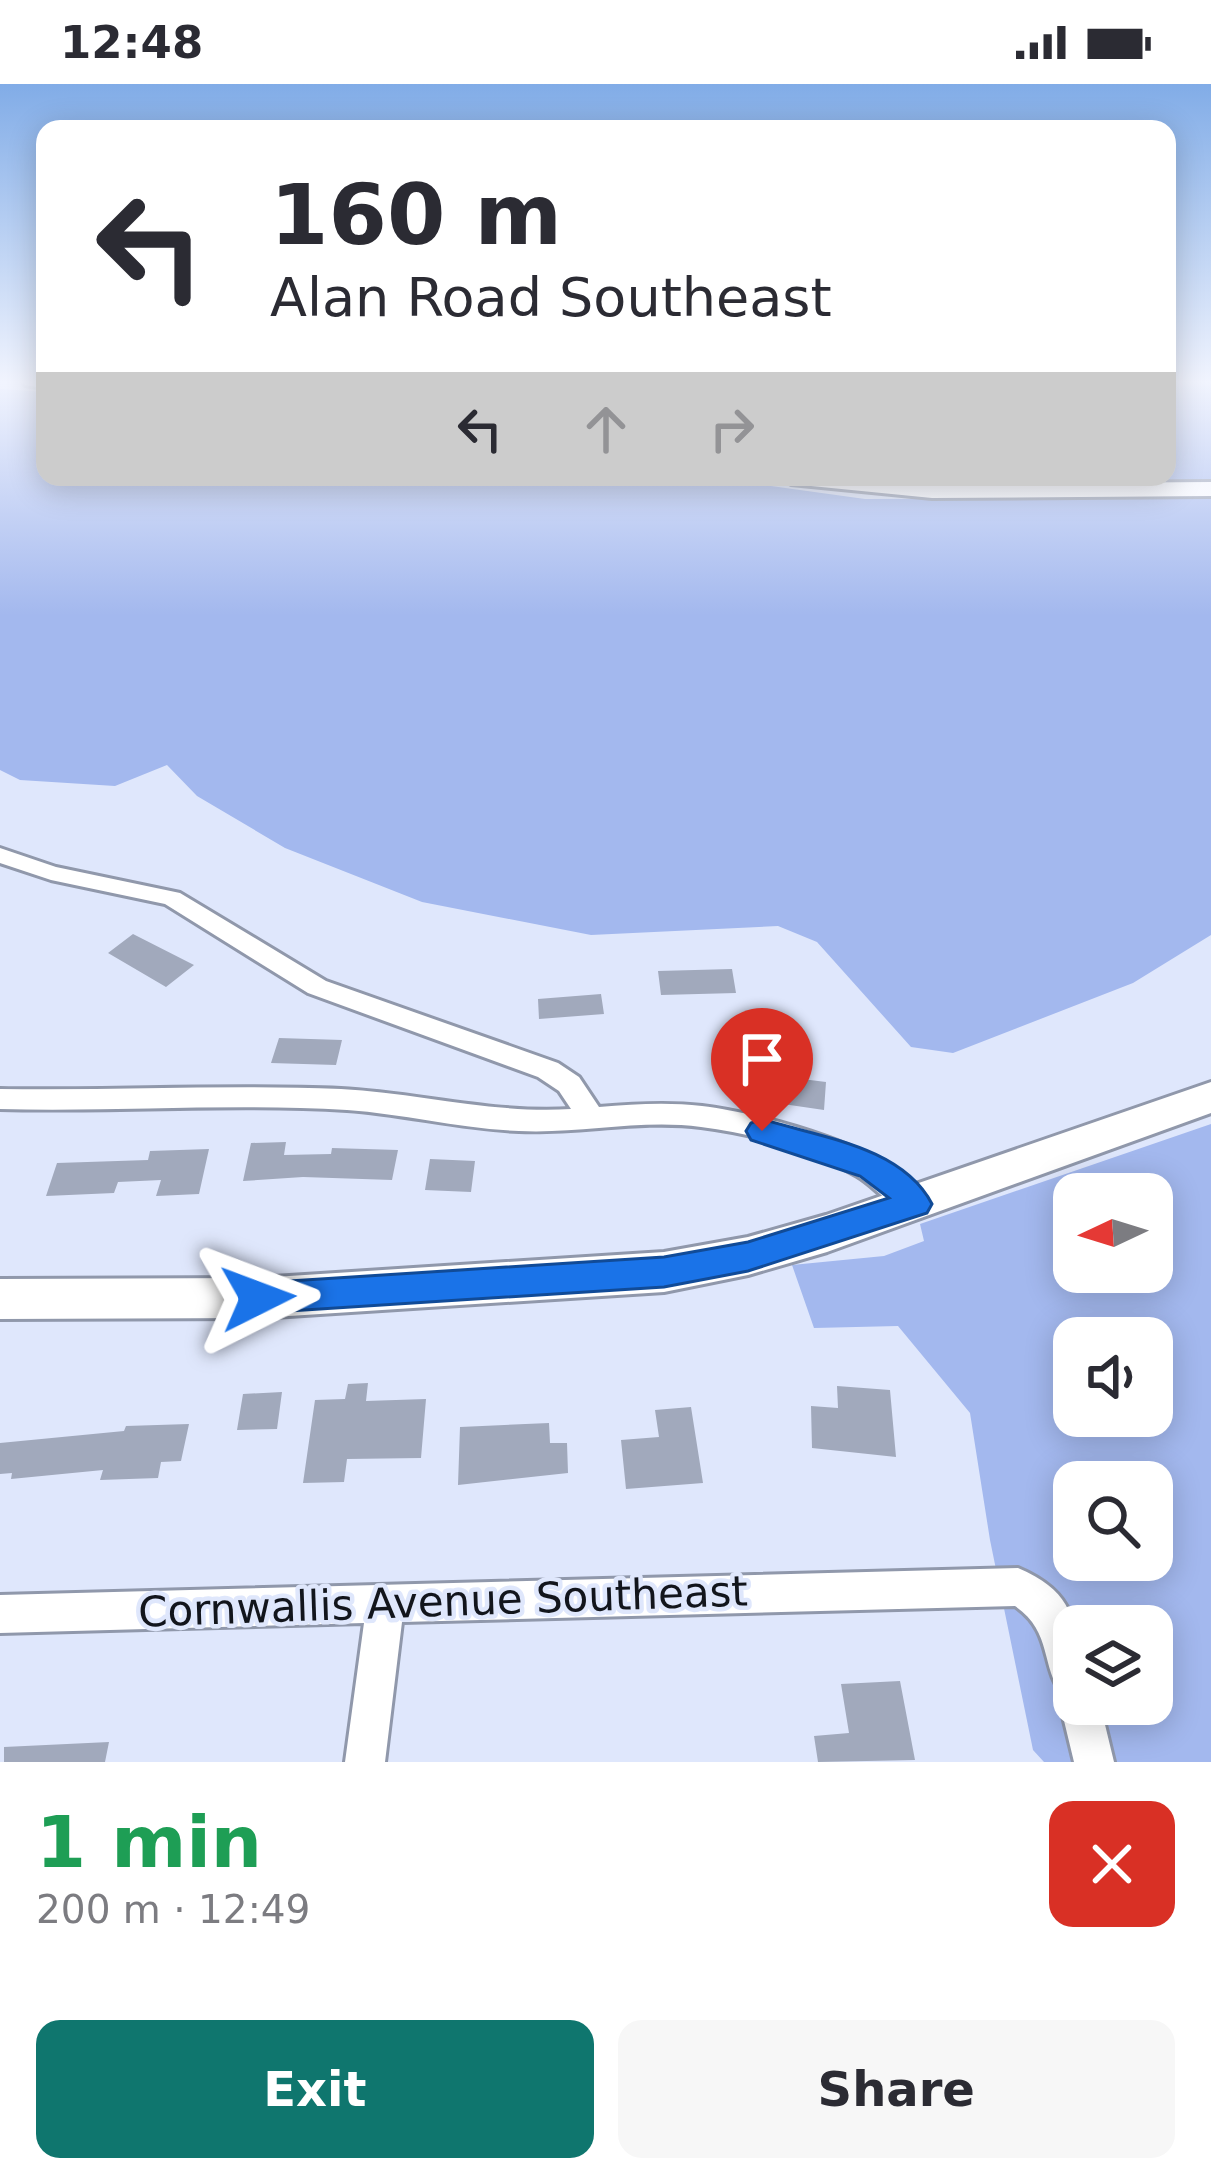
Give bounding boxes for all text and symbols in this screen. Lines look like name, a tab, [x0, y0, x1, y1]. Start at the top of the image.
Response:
text: 12:48	[60, 16, 203, 69]
text: 160 m	[270, 166, 562, 264]
icon: left	[72, 168, 228, 324]
text: Alan Road Southeast	[270, 266, 832, 329]
icon: left	[447, 396, 513, 462]
icon: ahead	[573, 396, 639, 462]
icon: right	[699, 396, 765, 462]
pin	[711, 1008, 813, 1131]
icon: arrive	[729, 1026, 795, 1092]
north arrow	[1053, 1173, 1173, 1293]
map controls	[1053, 1173, 1173, 1725]
position arrow	[195, 1235, 321, 1361]
button: sound	[1053, 1317, 1173, 1437]
button: search	[1053, 1461, 1173, 1581]
street label: Cornwallis Avenue Southeast	[137, 1566, 749, 1637]
button: layers	[1053, 1605, 1173, 1725]
text: 1 min	[36, 1800, 262, 1884]
button: close	[1049, 1801, 1175, 1927]
text: 200 m · 12:49	[36, 1887, 310, 1932]
button: Exit	[36, 2020, 594, 2158]
button: Share	[618, 2020, 1175, 2158]

